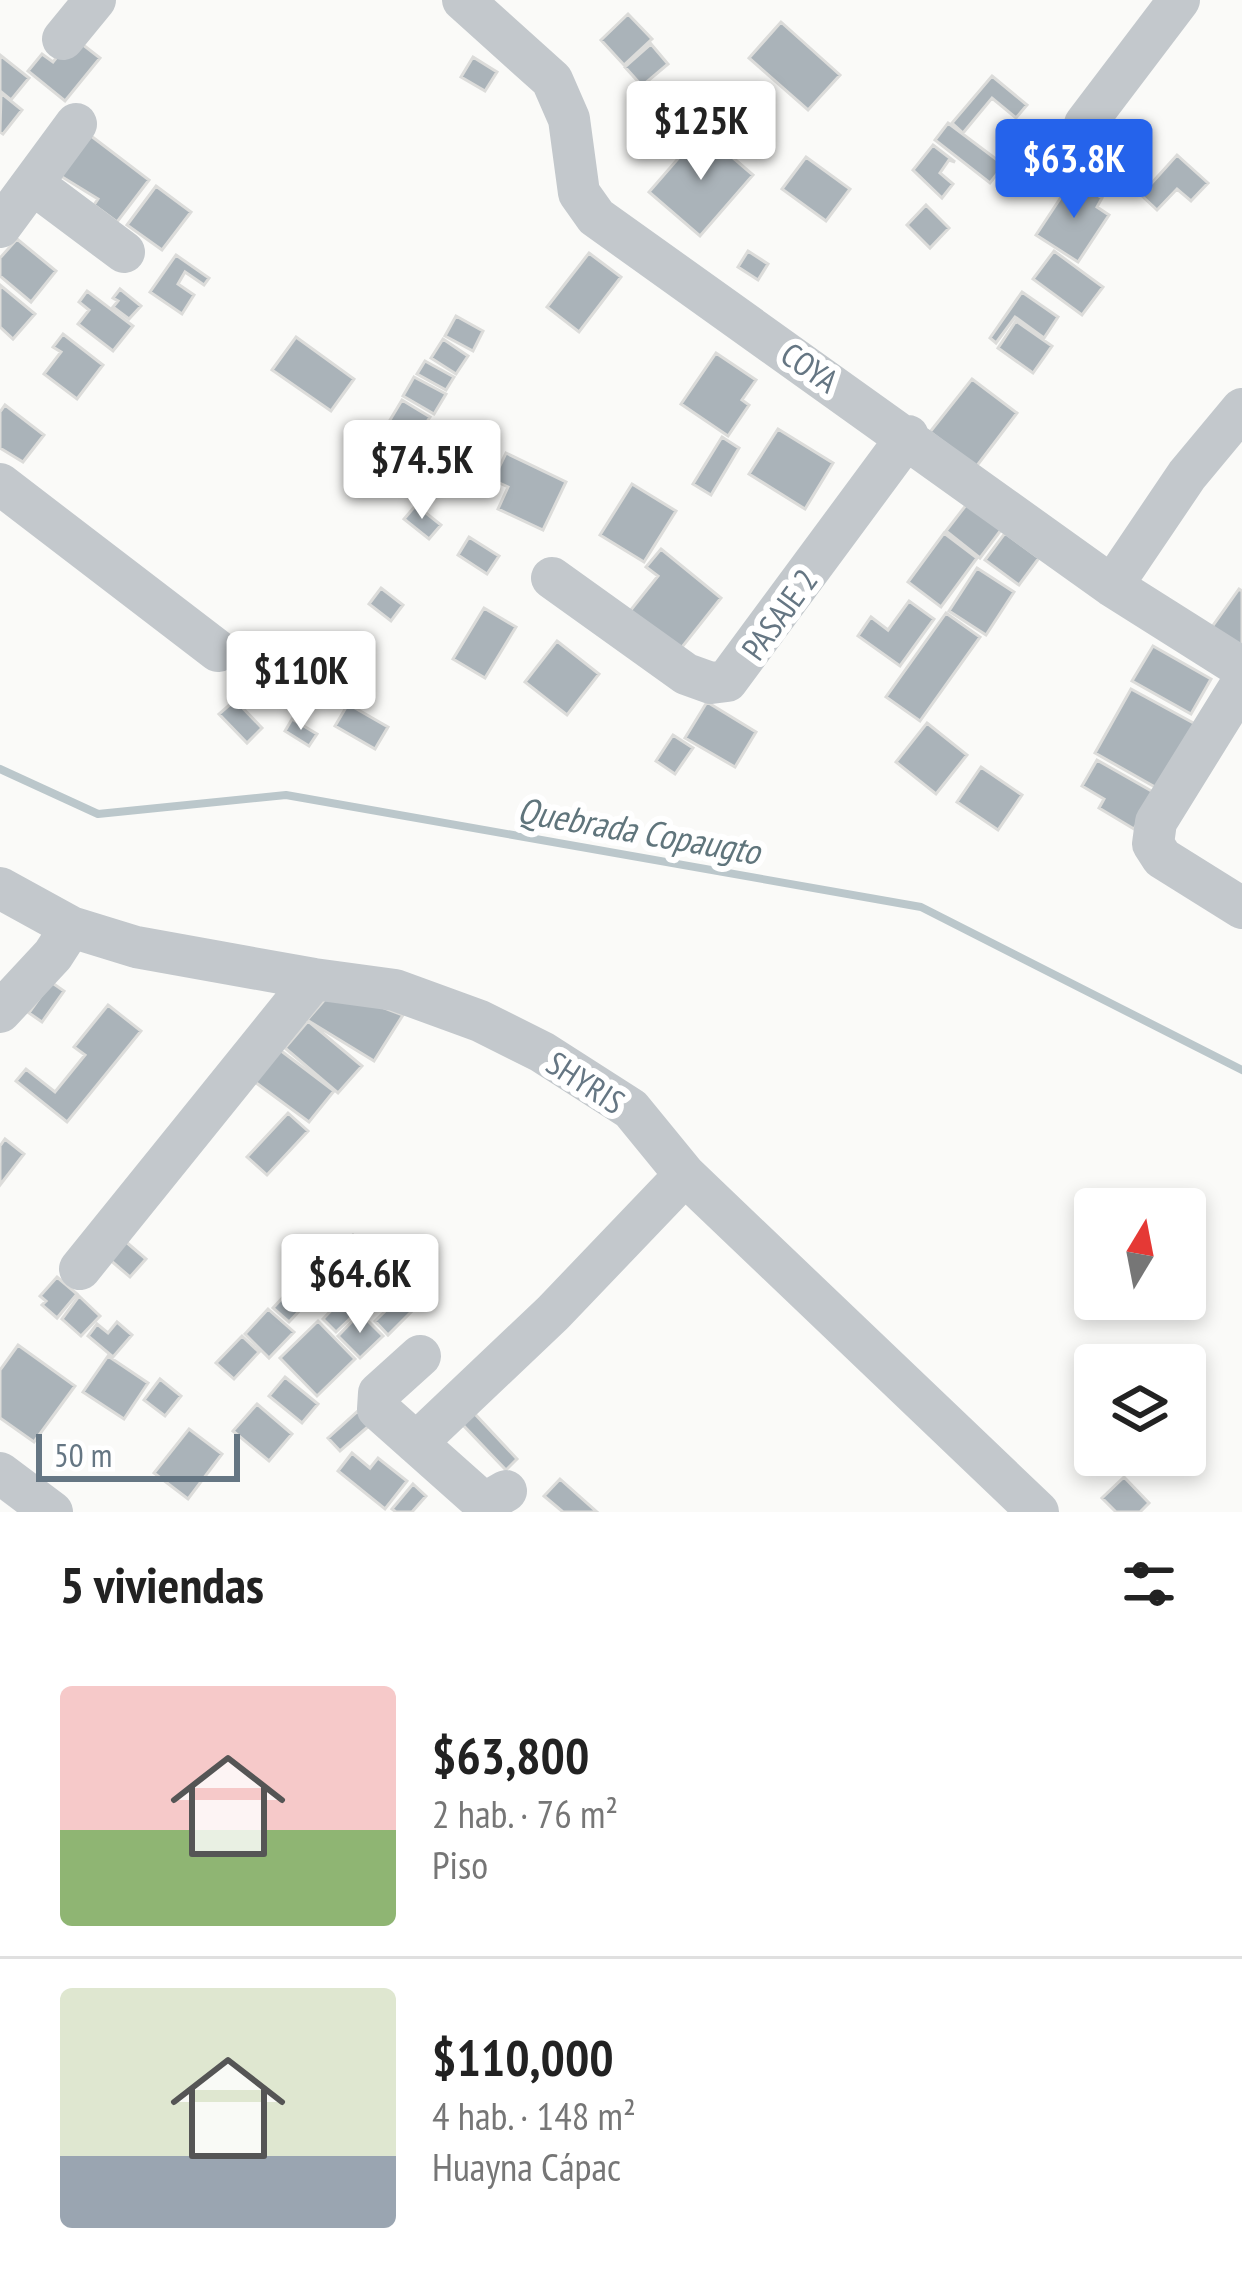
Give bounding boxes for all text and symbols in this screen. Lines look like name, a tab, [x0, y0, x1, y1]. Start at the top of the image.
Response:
pin: $125K	[617, 81, 785, 183]
text: $125K	[654, 94, 748, 145]
pin: $63.8K	[976, 119, 1172, 221]
text: $63.8K	[1022, 132, 1126, 183]
street label: COYA	[773, 332, 847, 402]
pin: $74.5K	[324, 420, 520, 522]
text: $74.5K	[370, 433, 474, 484]
street label: PASAJE 2	[732, 560, 826, 668]
pin: $110K	[217, 631, 385, 733]
text: $110K	[254, 644, 348, 695]
water label: Quebrada Copaugto	[514, 786, 766, 875]
street label: SHYRIS	[539, 1041, 633, 1123]
north arrow	[1074, 1188, 1206, 1320]
map controls	[1074, 1188, 1206, 1476]
pin: $64.6K	[262, 1234, 458, 1336]
text: $64.6K	[308, 1247, 412, 1298]
button: layers	[1074, 1344, 1206, 1476]
scale bar	[36, 1428, 240, 1481]
text: 50 m	[54, 1433, 112, 1476]
text: 5 viviendas	[60, 1551, 264, 1617]
icon: filters	[1116, 1551, 1182, 1617]
text: $63,800	[432, 1722, 589, 1788]
icon: home	[156, 1734, 300, 1878]
text: 2 hab. · 76 m²	[432, 1788, 618, 1839]
text: Piso	[432, 1839, 488, 1890]
text: $110,000	[432, 2024, 614, 2090]
icon: home	[156, 2036, 300, 2180]
text: 4 hab. · 148 m²	[432, 2090, 636, 2141]
text: Huayna Cápac	[432, 2141, 621, 2192]

